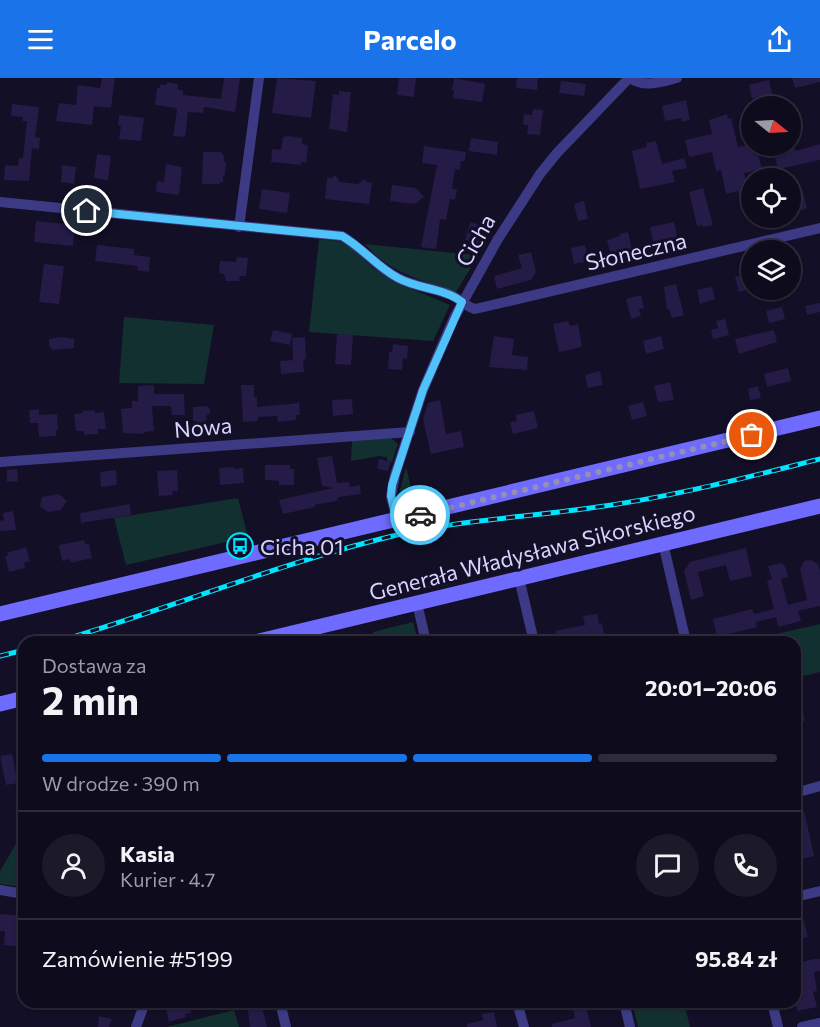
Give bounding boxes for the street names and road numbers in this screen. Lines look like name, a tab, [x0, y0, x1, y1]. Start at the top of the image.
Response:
street label: Cicha	[449, 209, 501, 271]
street label: Słoneczna	[583, 226, 689, 276]
street label: Nowa	[173, 411, 233, 443]
street label: Generała Władysława Sikorskiego	[366, 498, 698, 606]

